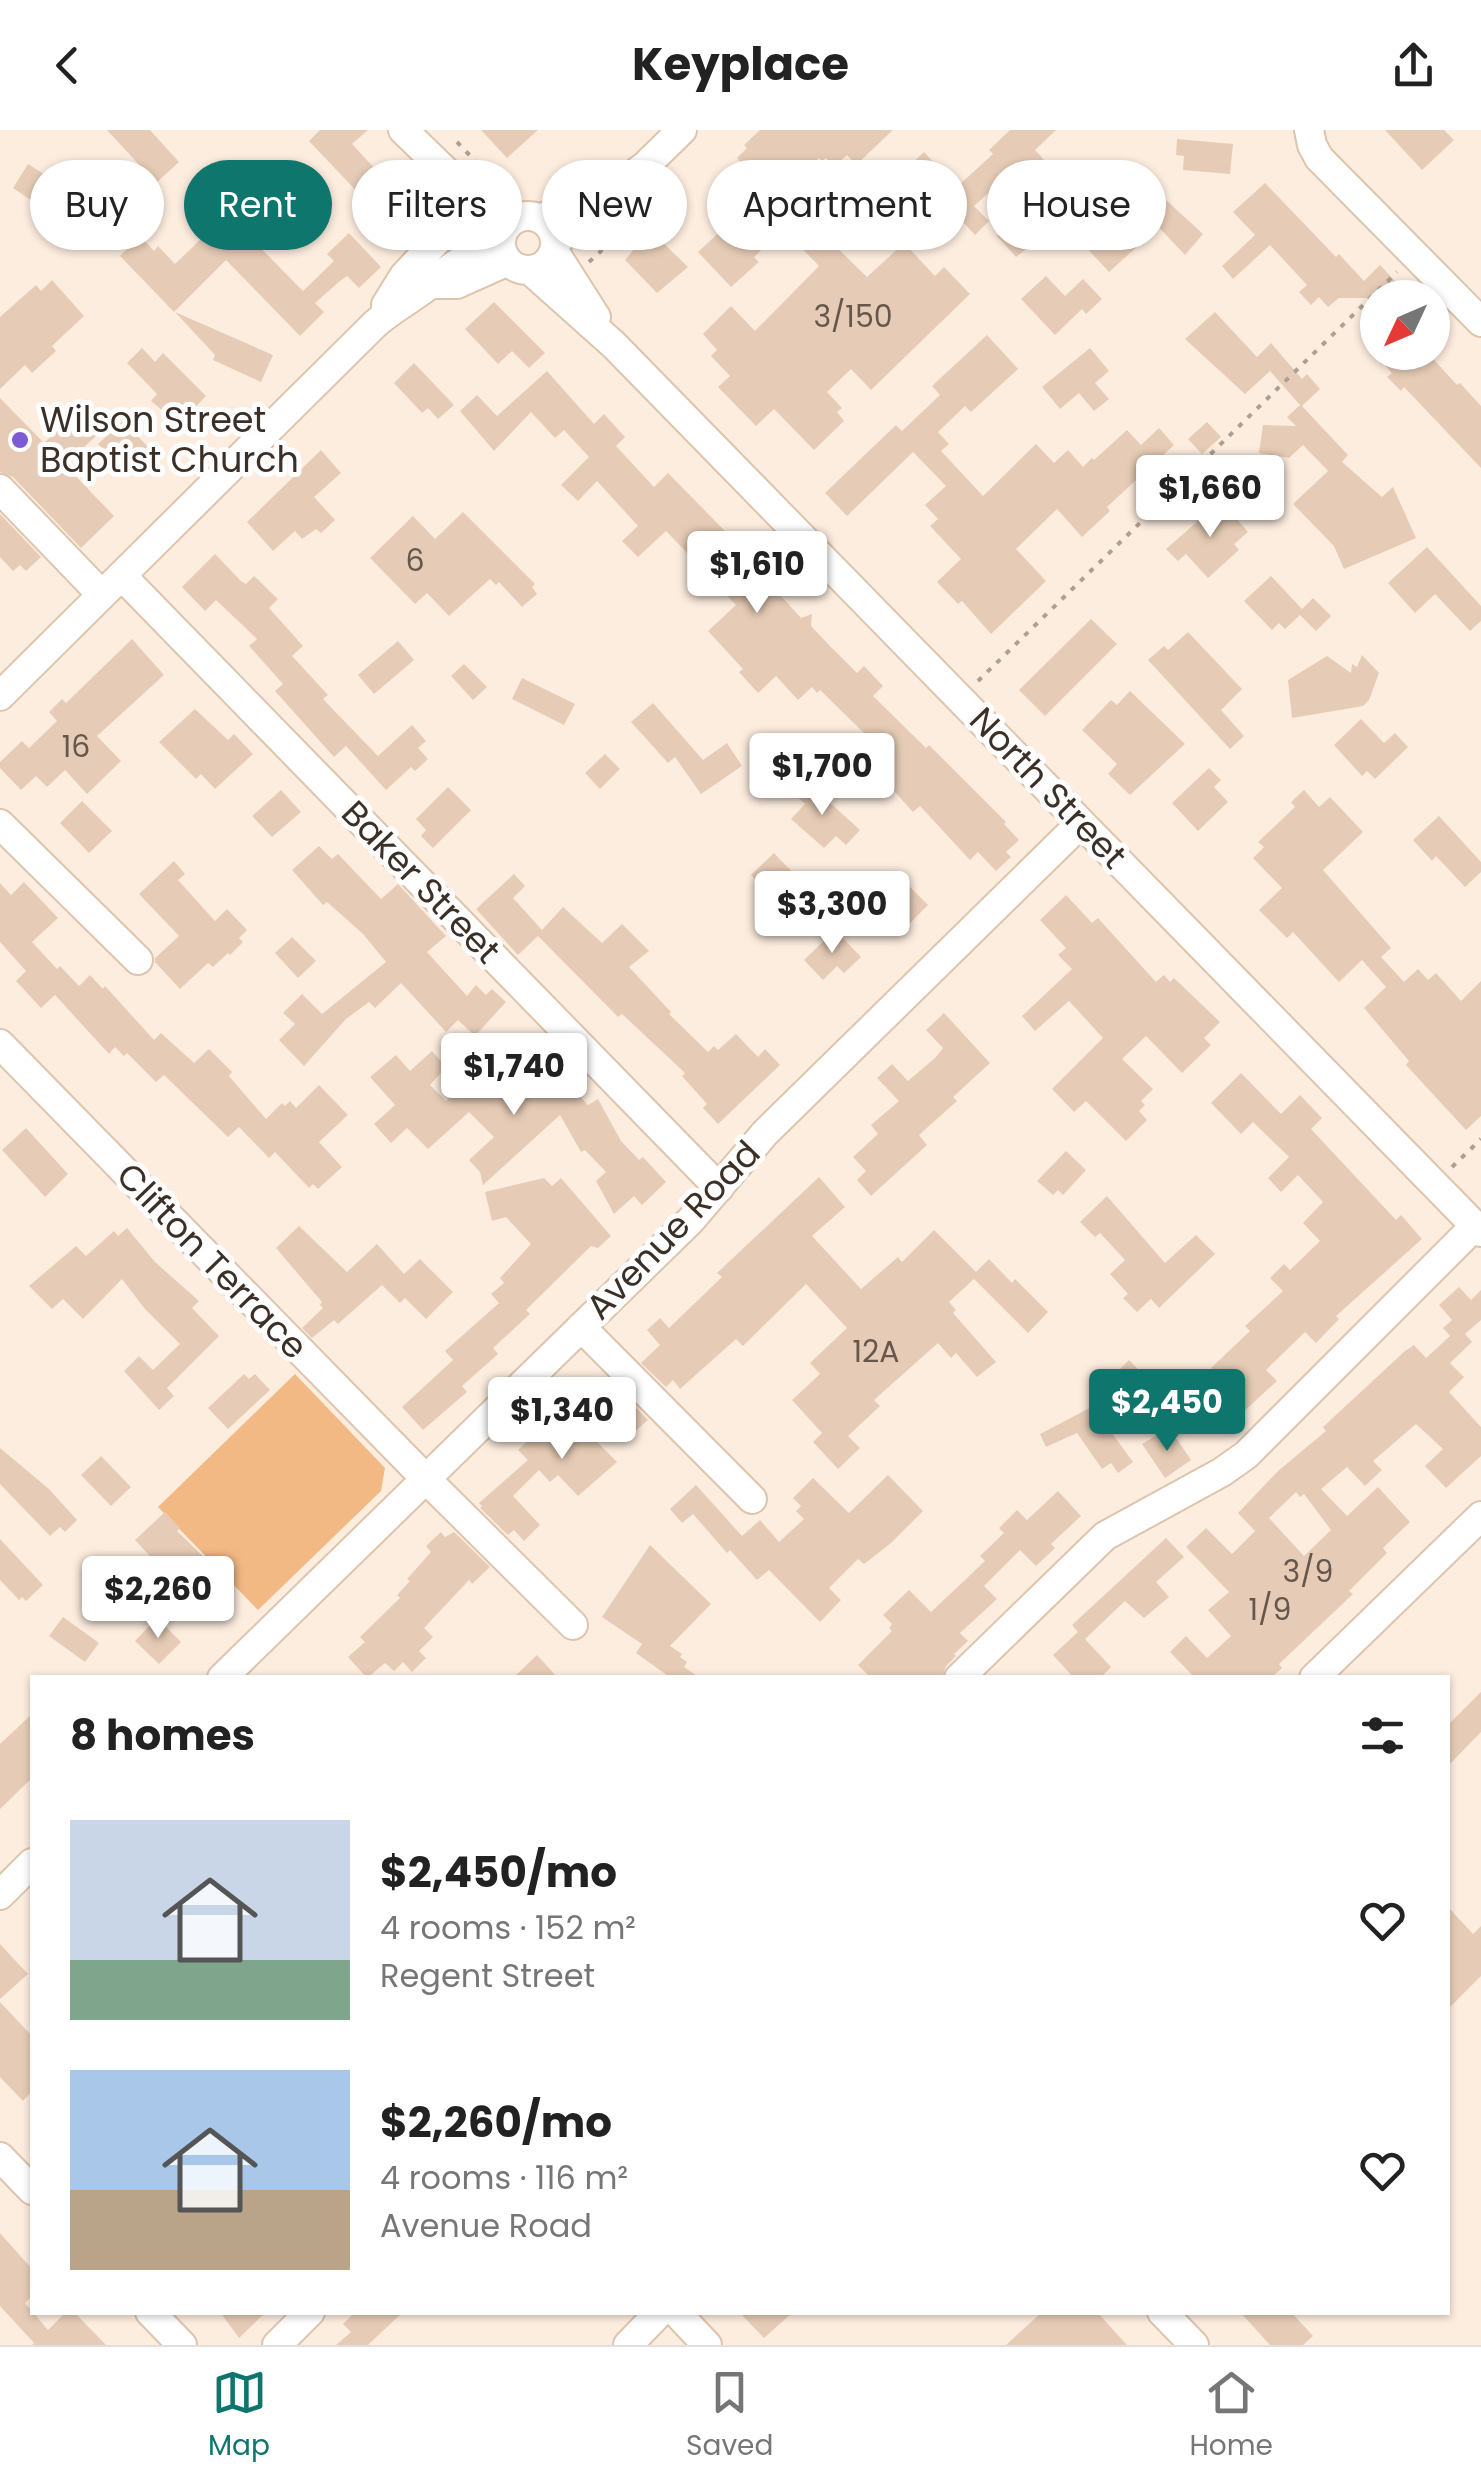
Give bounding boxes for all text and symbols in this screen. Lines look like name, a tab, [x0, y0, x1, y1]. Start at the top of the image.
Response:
text: Keyplace	[632, 33, 849, 96]
icon: back	[40, 38, 95, 93]
icon: share	[1386, 38, 1441, 93]
chip: Buy	[30, 160, 164, 250]
chip: Rent	[184, 160, 332, 250]
chip: Filters	[352, 160, 522, 250]
chip: New	[542, 160, 687, 250]
chip: Apartment	[707, 160, 967, 250]
chip: House	[987, 160, 1166, 250]
north arrow	[1360, 280, 1450, 370]
map controls	[1360, 280, 1450, 370]
house number: 3/150	[813, 295, 893, 338]
place label: Wilson Street Baptist Church	[40, 395, 299, 484]
marker: Wilson Street Baptist Church	[9, 429, 31, 451]
pin: $1,660	[1129, 455, 1291, 540]
text: $1,660	[1158, 465, 1262, 510]
pin: $1,610	[676, 531, 838, 616]
house number: 6	[405, 539, 425, 582]
text: $1,610	[709, 541, 805, 586]
street label: North Street	[959, 696, 1138, 879]
house number: 16	[62, 725, 90, 768]
pin: $1,700	[741, 733, 903, 818]
text: $1,700	[771, 743, 873, 788]
street label: Baker Street	[331, 789, 512, 974]
pin: $3,300	[751, 871, 913, 956]
text: $3,300	[777, 881, 887, 926]
pin: $1,740	[433, 1033, 595, 1118]
text: $1,740	[463, 1043, 565, 1088]
street label: Avenue Road	[575, 1129, 771, 1330]
street label: Clifton Terrace	[106, 1152, 319, 1370]
house number: 12A	[852, 1330, 900, 1373]
pin: $2,450	[1086, 1369, 1248, 1454]
pin: $1,340	[481, 1377, 643, 1462]
text: $2,450	[1111, 1379, 1223, 1424]
text: $1,340	[510, 1387, 614, 1432]
house number: 3/9	[1283, 1550, 1333, 1593]
pin: $2,260	[77, 1556, 239, 1641]
text: $2,260	[104, 1566, 212, 1611]
house number: 1/9	[1249, 1588, 1291, 1631]
text: 8 homes	[70, 1706, 255, 1765]
icon: filters	[1355, 1708, 1410, 1763]
text: $2,450/mo	[380, 1843, 617, 1902]
icon: home	[150, 1860, 270, 1980]
icon: heart	[1355, 1893, 1410, 1948]
text: 4 rooms · 152 m²	[380, 1905, 636, 1950]
text: Regent Street	[380, 1953, 595, 1998]
text: $2,260/mo	[380, 2093, 612, 2152]
icon: home	[150, 2110, 270, 2230]
icon: heart	[1355, 2143, 1410, 2198]
text: 4 rooms · 116 m²	[380, 2155, 628, 2200]
text: Avenue Road	[380, 2203, 592, 2248]
tab: Map	[208, 2365, 270, 2467]
tab: Saved	[686, 2365, 773, 2467]
tab: Home	[1189, 2365, 1273, 2467]

